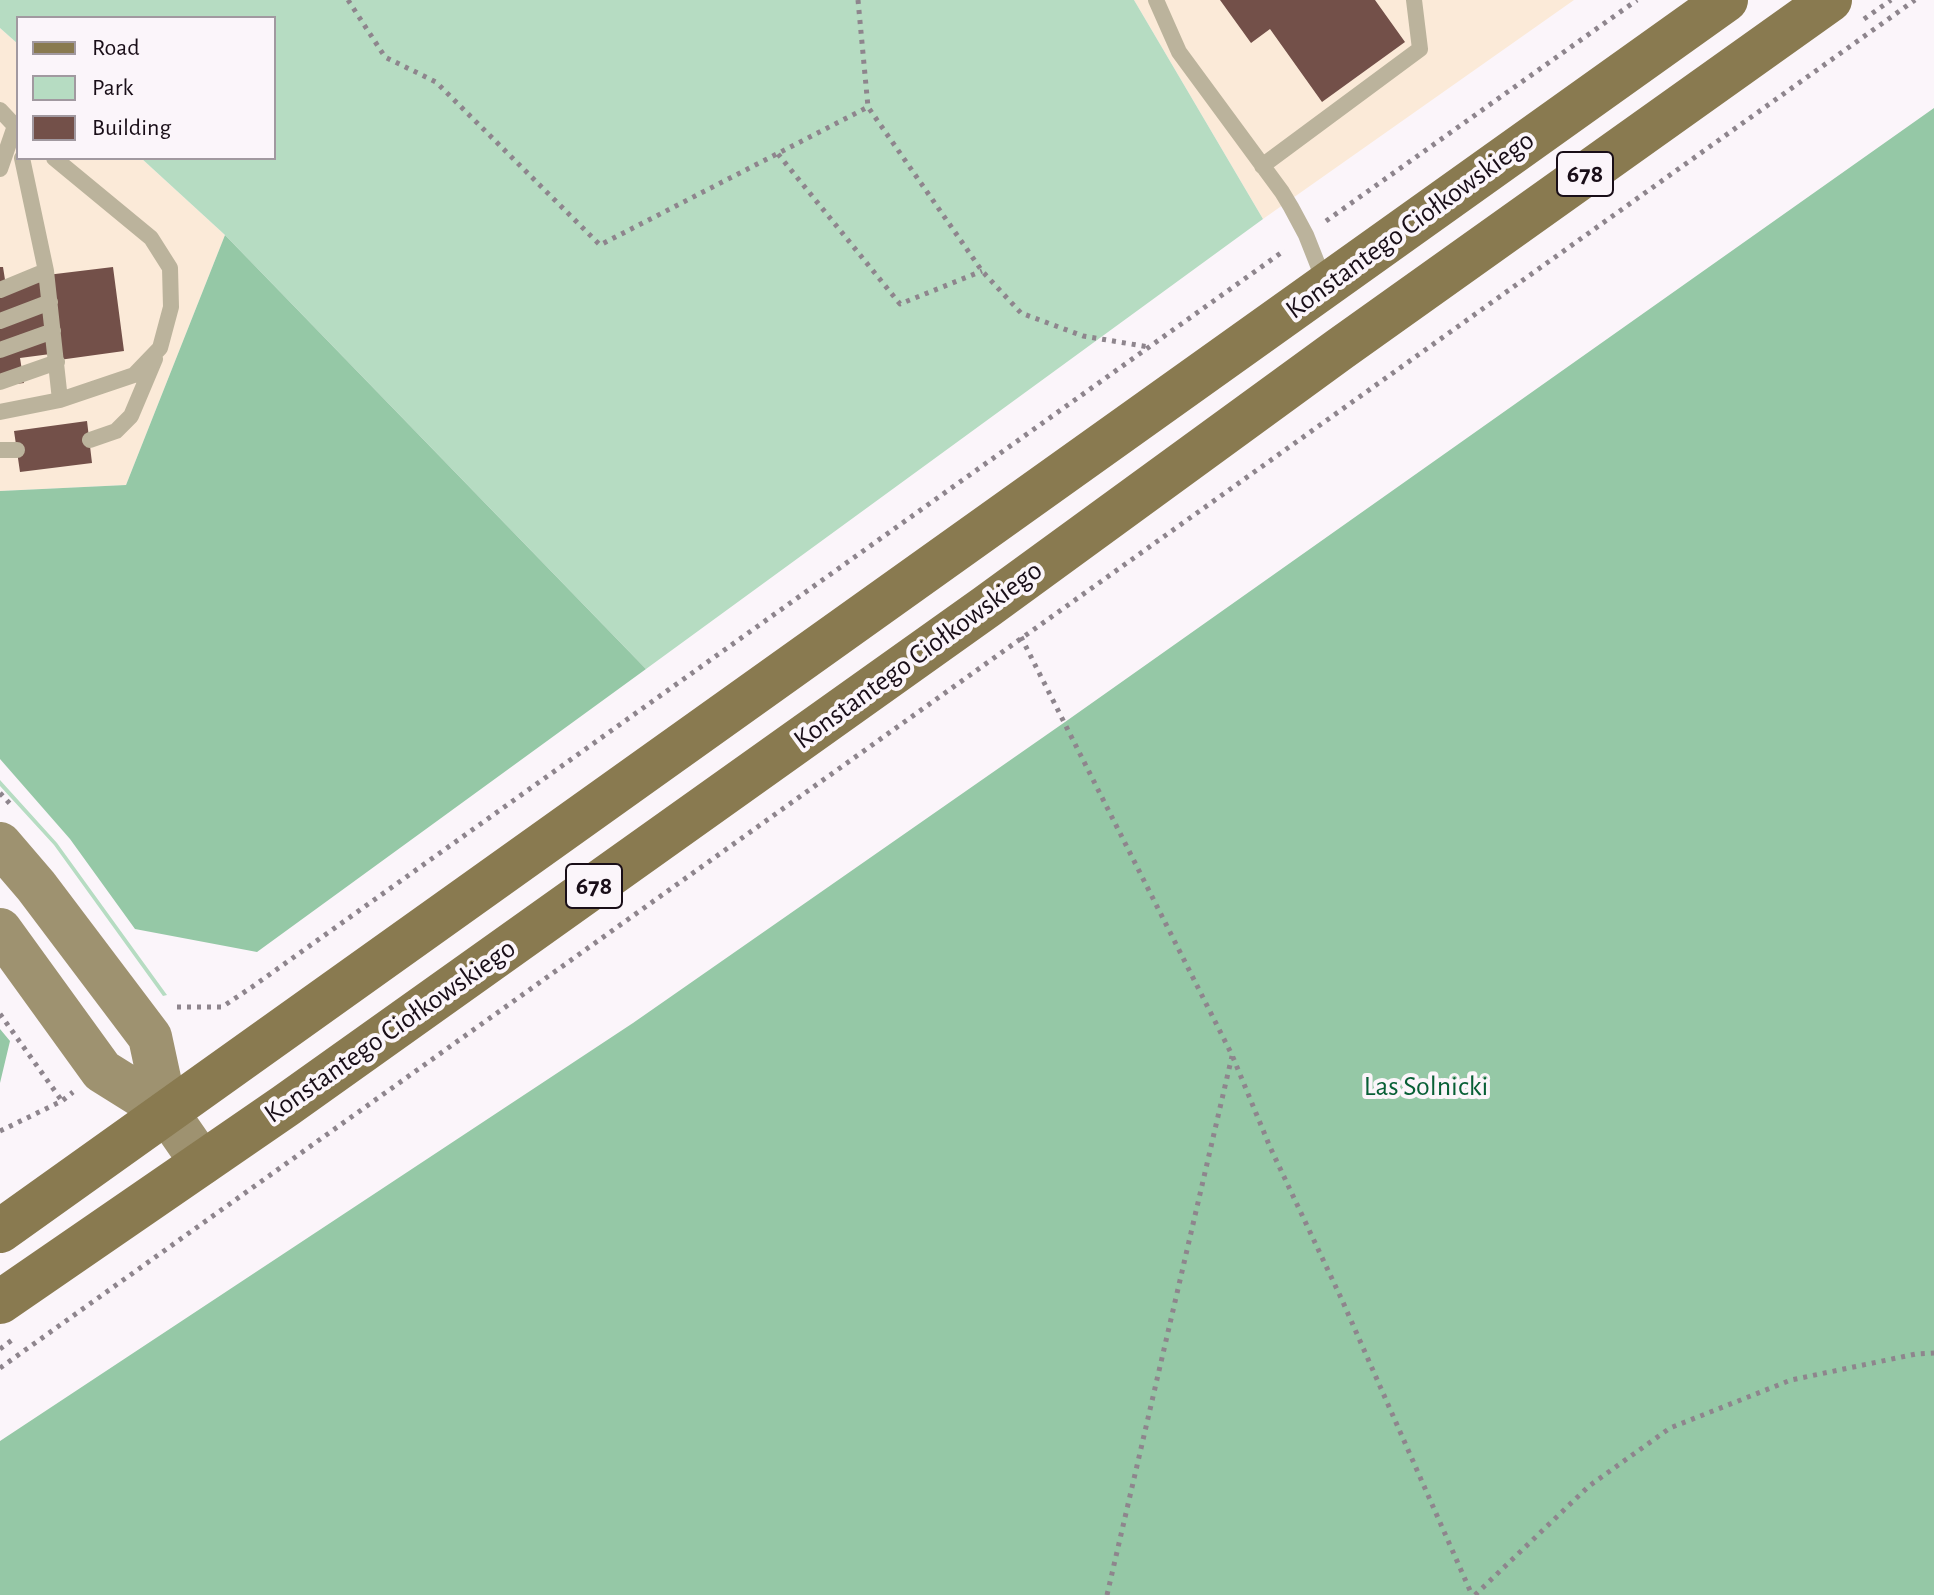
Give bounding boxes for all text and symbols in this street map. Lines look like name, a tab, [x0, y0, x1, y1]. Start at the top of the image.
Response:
legend	[16, 16, 276, 160]
text: Road	[92, 36, 140, 60]
text: Park	[92, 76, 133, 100]
text: Building	[92, 116, 171, 140]
street label: Konstantego Ciołkowskiego	[1279, 124, 1541, 326]
road number: 678	[1557, 152, 1613, 196]
street label: Konstantego Ciołkowskiego	[787, 554, 1049, 756]
road number: 678	[566, 864, 622, 908]
street label: Konstantego Ciołkowskiego	[258, 931, 522, 1131]
park label: Las Solnicki	[1364, 1070, 1488, 1104]

